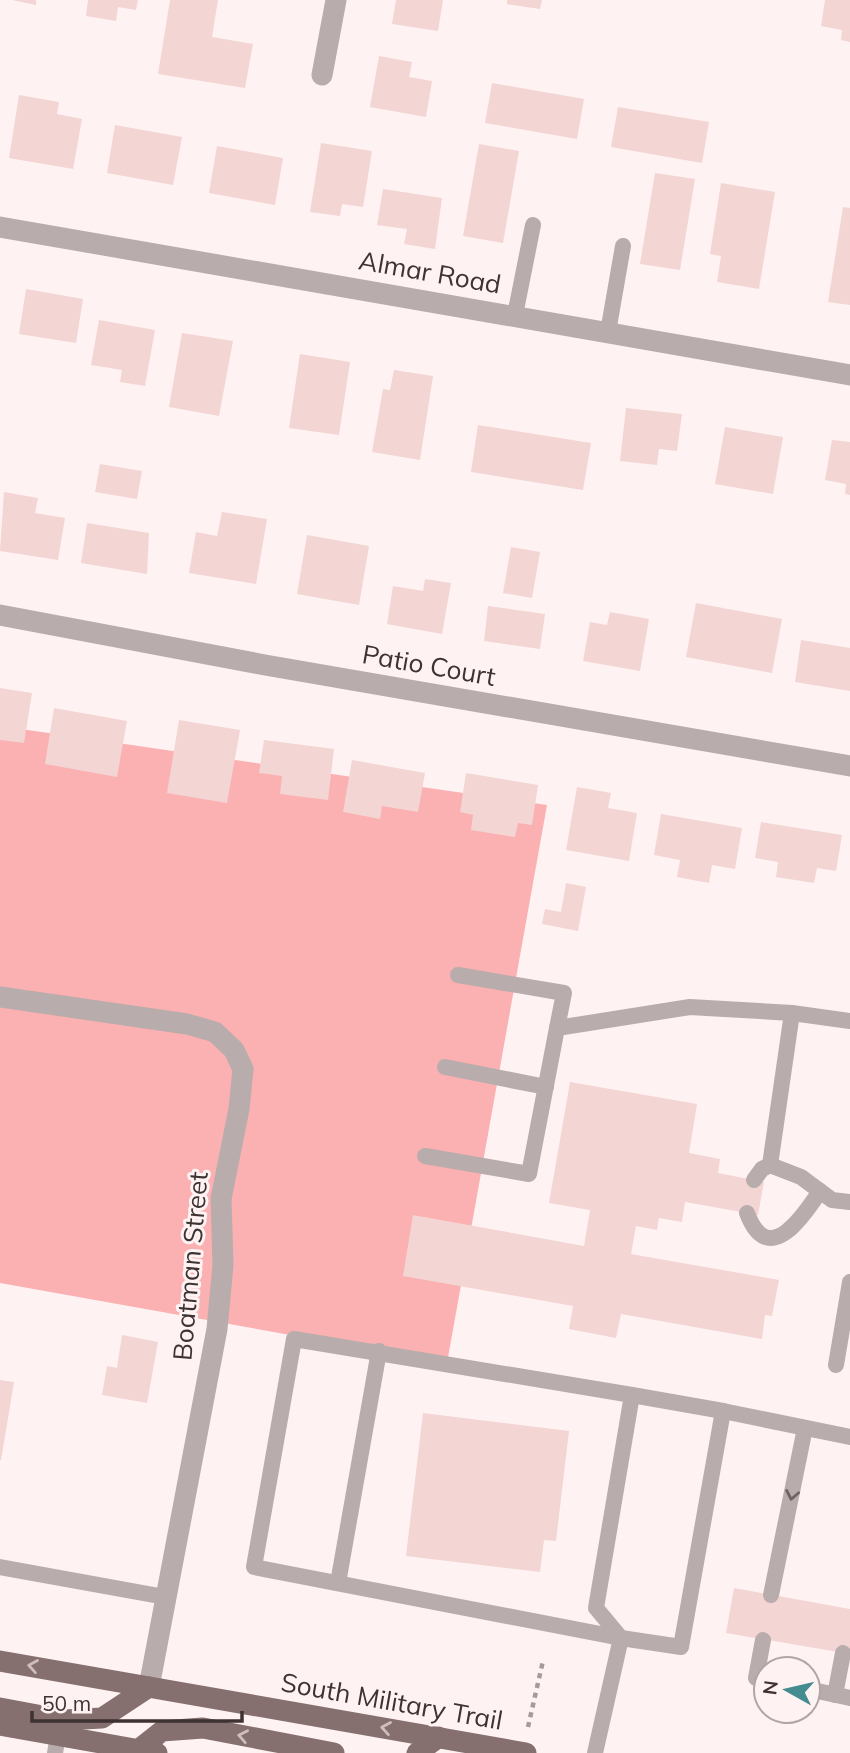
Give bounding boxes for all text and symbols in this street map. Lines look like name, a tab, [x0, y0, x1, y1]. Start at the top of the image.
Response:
street label: Almar Road	[356, 243, 504, 301]
street label: Patio Court	[360, 637, 498, 693]
street label: Boatman Street	[165, 1170, 215, 1362]
one-way arrow	[785, 1489, 800, 1501]
north arrow	[752, 1655, 822, 1725]
one-way arrow	[27, 1660, 39, 1675]
street label: South Military Trail	[279, 1665, 505, 1737]
text: N	[757, 1679, 783, 1696]
scale bar	[32, 1680, 242, 1724]
text: 50 m	[42, 1690, 91, 1716]
one-way arrow	[380, 1721, 392, 1736]
one-way arrow	[237, 1729, 249, 1744]

